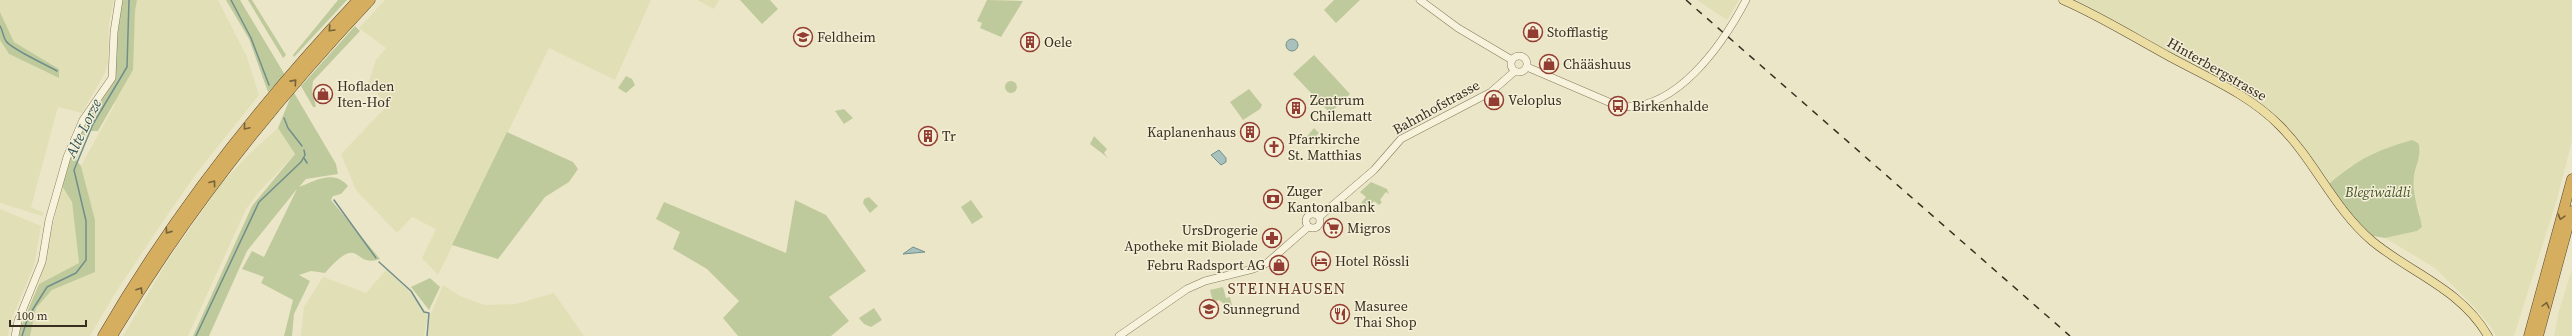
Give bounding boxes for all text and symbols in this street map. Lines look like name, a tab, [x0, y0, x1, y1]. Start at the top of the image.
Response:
shop icon: Stofflastig	[1522, 21, 1544, 43]
place label: Stofflastig	[1547, 22, 1608, 42]
one-way arrow	[329, 24, 336, 31]
school or university icon: Feldheim	[792, 26, 814, 48]
place label: Feldheim	[817, 27, 876, 47]
building icon: Oele	[1019, 31, 1041, 53]
place label: Oele	[1044, 32, 1072, 52]
street label: Hinterbergstrasse	[2163, 32, 2271, 106]
shop icon: Chääshuus	[1538, 53, 1560, 75]
place label: Chääshuus	[1563, 54, 1631, 74]
street label: Bahnhofstrasse	[1389, 75, 1483, 139]
place label: Hofladen Iten-Hof	[337, 76, 395, 112]
one-way arrow	[290, 79, 297, 87]
shop icon: Hofladen Iten-Hof	[312, 83, 334, 105]
shop icon: Veloplus	[1483, 89, 1505, 111]
place label: Zentrum Chilematt	[1310, 90, 1372, 126]
place label: Veloplus	[1508, 90, 1561, 110]
water label: Alte Lorze	[59, 95, 106, 162]
bus stop icon: Birkenhalde	[1607, 95, 1629, 117]
place label: Birkenhalde	[1632, 96, 1709, 116]
building icon: Zentrum Chilematt	[1285, 97, 1307, 119]
building icon: Kaplanenhaus	[1239, 121, 1261, 143]
one-way arrow	[244, 122, 251, 129]
place label: Kaplanenhaus	[1147, 122, 1236, 142]
building icon: Tr	[917, 125, 939, 147]
place label: Tr	[942, 126, 956, 146]
place label: Pfarrkirche St. Matthias	[1288, 129, 1362, 165]
church icon: Pfarrkirche St. Matthias	[1263, 136, 1285, 158]
one-way arrow	[208, 180, 216, 187]
place label: Zuger Kantonalbank	[1287, 181, 1375, 217]
park label: Blegiwäldli	[2344, 182, 2412, 202]
bank icon: Zuger Kantonalbank	[1262, 188, 1284, 210]
one-way arrow	[2557, 213, 2566, 220]
supermarket icon: Migros	[1322, 217, 1344, 239]
place label: Migros	[1347, 218, 1391, 238]
place label: UrsDrogerie Apotheke mit Biolade	[1124, 220, 1258, 256]
one-way arrow	[166, 226, 173, 233]
pharmacy icon: UrsDrogerie Apotheke mit Biolade	[1261, 227, 1283, 249]
hotel icon: Hotel Rössli	[1310, 250, 1332, 272]
place label: Hotel Rössli	[1335, 251, 1409, 271]
shop icon: Febru Radsport AG	[1268, 254, 1290, 276]
place label: Febru Radsport AG	[1147, 255, 1265, 275]
district label: STEINHAUSEN	[1228, 277, 1346, 299]
one-way arrow	[135, 288, 142, 295]
place label: Masuree Thai Shop	[1354, 296, 1417, 332]
school or university icon: Sunnegrund	[1198, 298, 1220, 320]
place label: Sunnegrund	[1223, 299, 1300, 319]
scale bar	[10, 302, 86, 328]
one-way arrow	[2541, 302, 2550, 309]
restaurant icon: Masuree Thai Shop	[1329, 303, 1351, 325]
text: 100 m	[16, 308, 48, 324]

